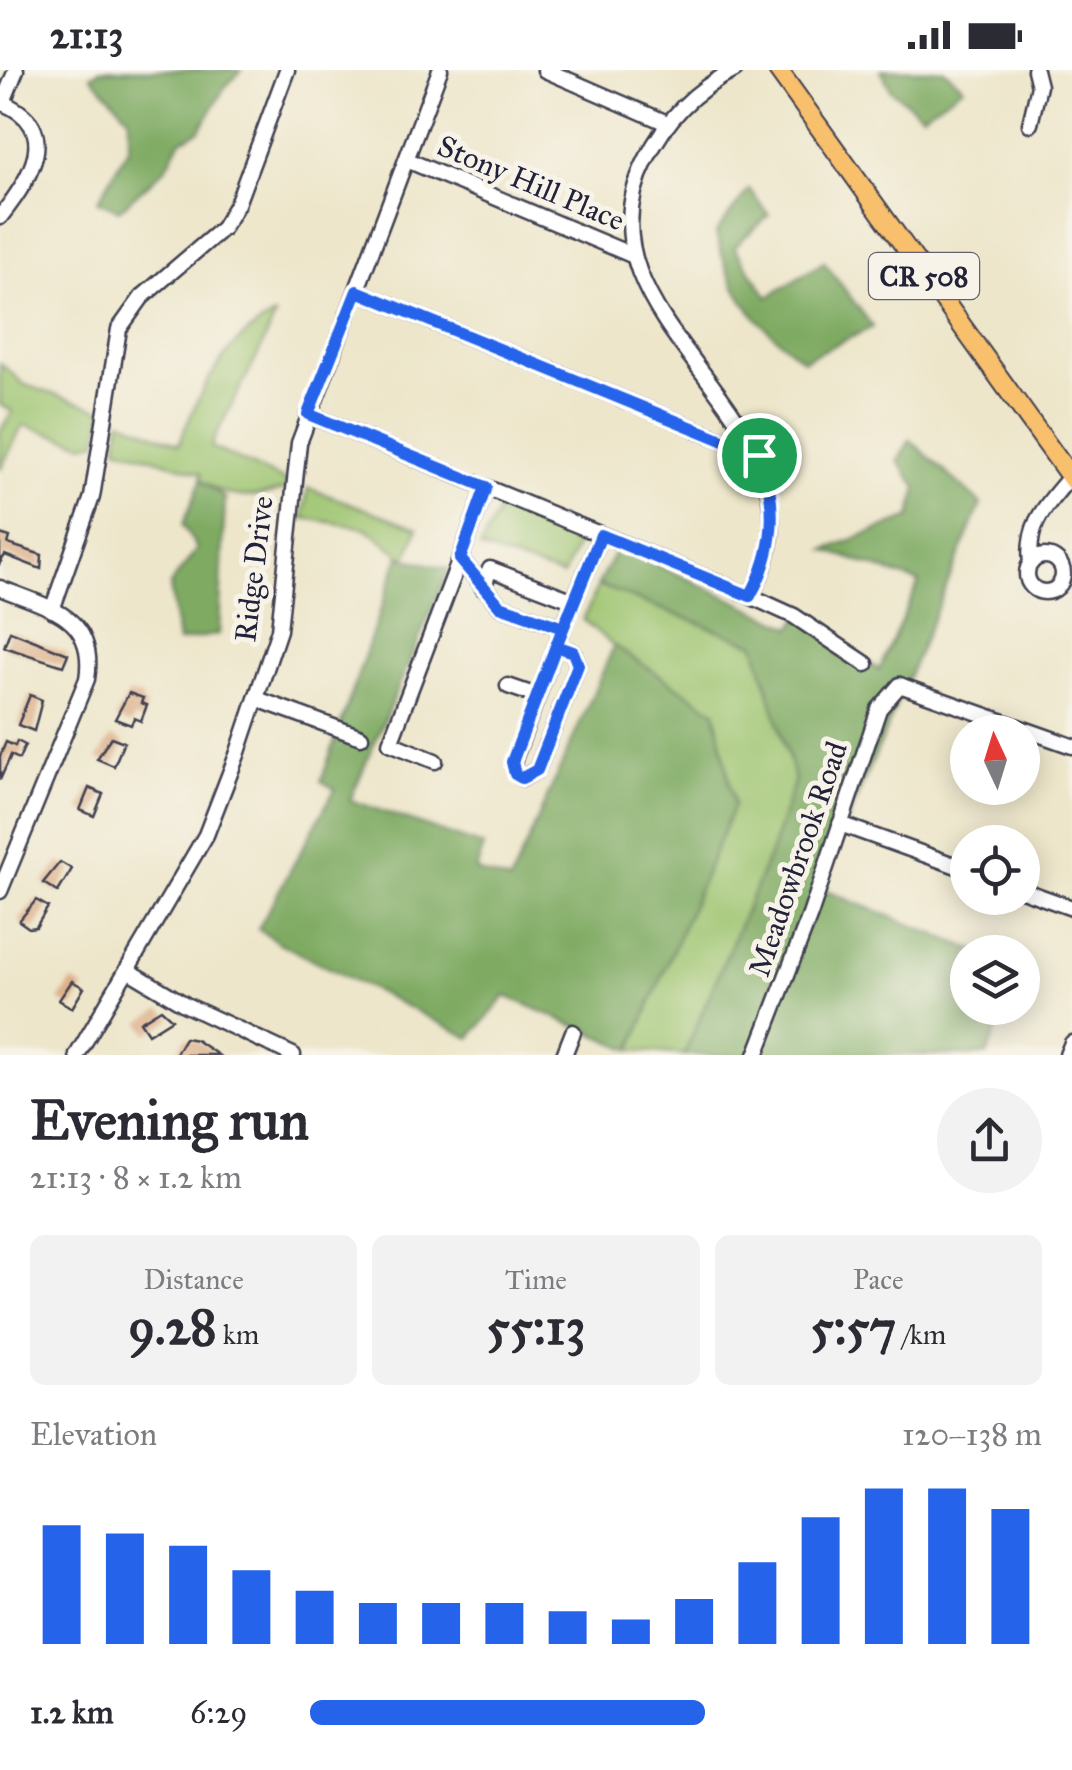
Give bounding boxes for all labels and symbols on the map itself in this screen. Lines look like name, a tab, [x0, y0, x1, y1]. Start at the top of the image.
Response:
street label: Stony Hill Place	[432, 127, 630, 239]
road number: CR 508	[869, 253, 979, 299]
pin	[717, 413, 802, 498]
street label: Ridge Drive	[227, 494, 281, 644]
north arrow	[950, 715, 1040, 805]
street label: Meadowbrook Road	[741, 737, 855, 981]

